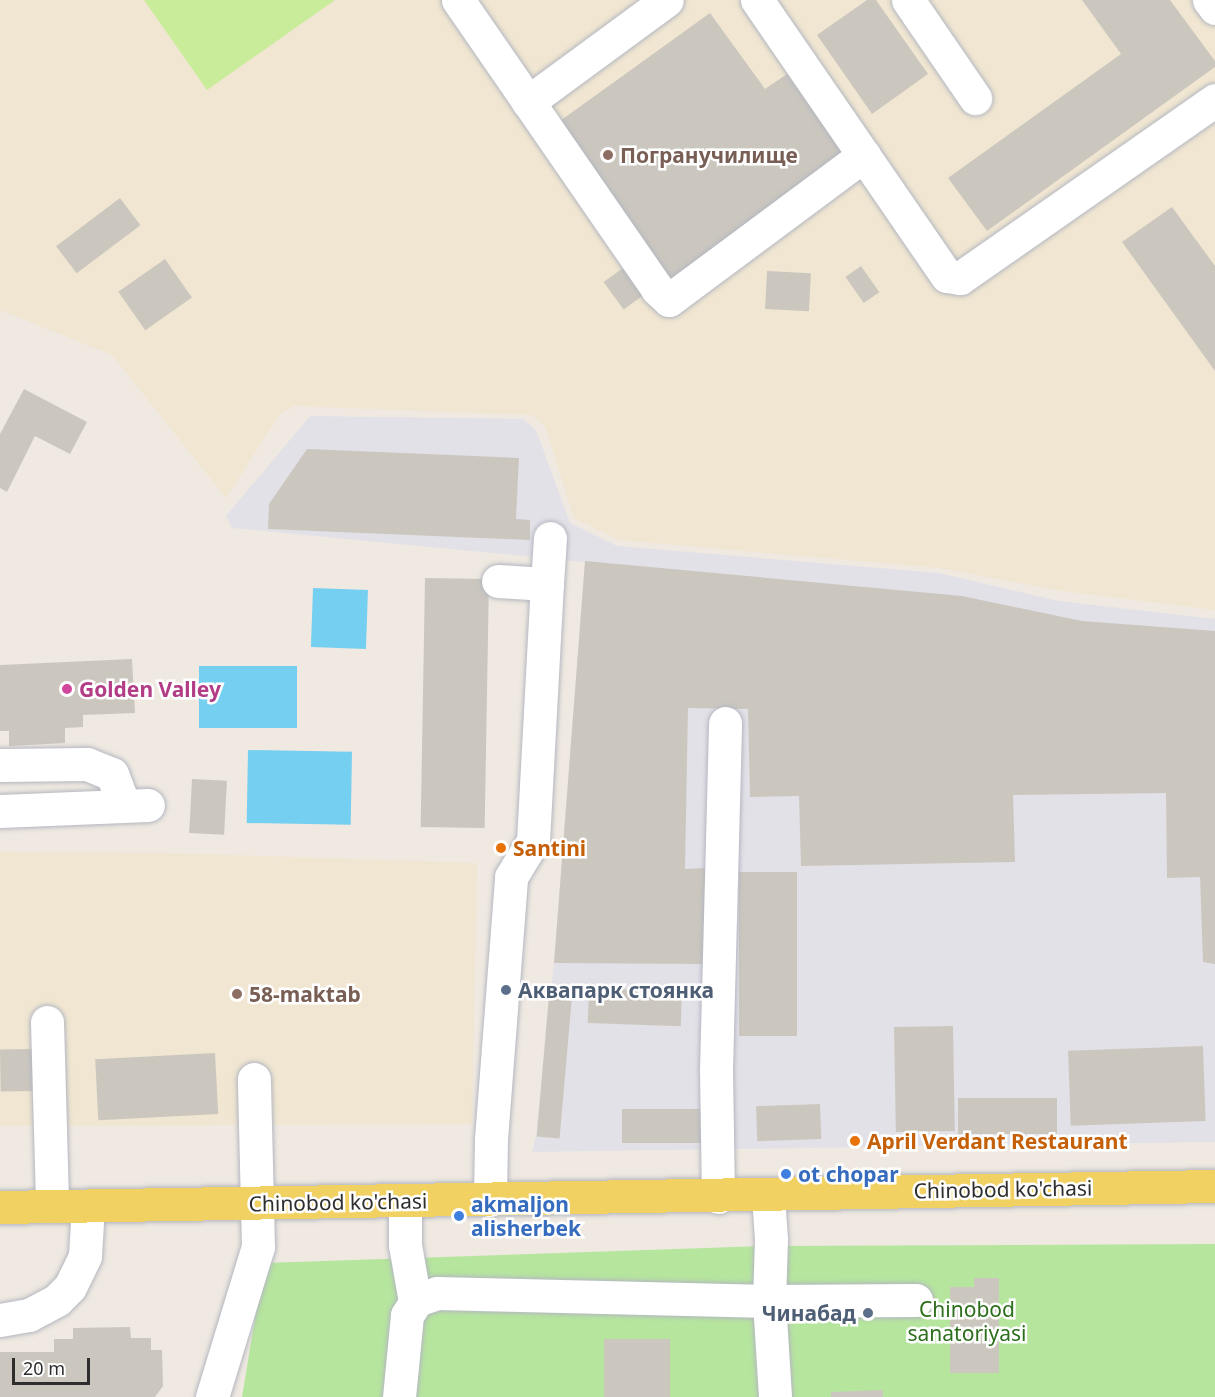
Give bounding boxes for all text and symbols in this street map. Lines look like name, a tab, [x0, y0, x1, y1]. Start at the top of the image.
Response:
place label: Погранучилище	[620, 142, 798, 168]
marker: Погранучилище	[601, 148, 615, 162]
place label: Golden Valley	[79, 676, 221, 702]
marker: Golden Valley	[60, 682, 74, 696]
place label: Santini	[513, 835, 586, 861]
marker: Santini	[494, 841, 508, 855]
place label: Аквапарк стоянка	[518, 977, 714, 1003]
place label: 58-maktab	[249, 981, 361, 1007]
marker: Аквапарк стоянка	[499, 983, 513, 997]
marker: 58-maktab	[230, 987, 244, 1001]
place label: April Verdant Restaurant	[867, 1128, 1128, 1154]
marker: April Verdant Restaurant	[848, 1134, 862, 1148]
place label: ot chopar	[798, 1161, 899, 1187]
marker: ot chopar	[779, 1167, 793, 1181]
street label: Chinobod ko'chasi	[913, 1175, 1093, 1203]
street label: Chinobod ko'chasi	[248, 1188, 428, 1216]
place label: akmaljon alisherbek	[471, 1191, 581, 1241]
marker: akmaljon alisherbek	[452, 1209, 466, 1223]
park label: Chinobod sanatoriyasi	[908, 1296, 1026, 1346]
place label: Чинабад	[761, 1300, 856, 1326]
marker: Чинабад	[861, 1306, 875, 1320]
scale bar	[15, 1346, 93, 1384]
text: 20 m	[23, 1356, 65, 1380]

